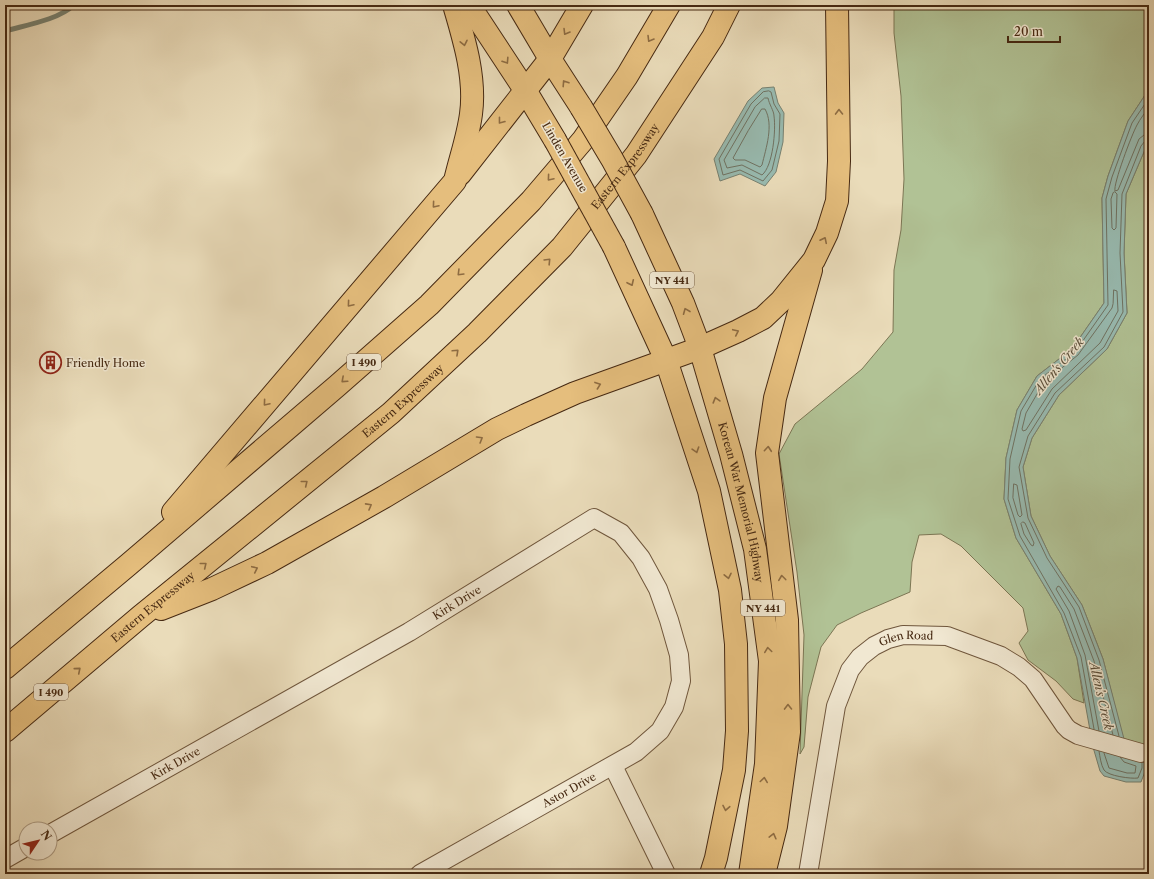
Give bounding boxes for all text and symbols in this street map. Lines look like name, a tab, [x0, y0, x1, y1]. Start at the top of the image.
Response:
scale bar	[1008, 18, 1060, 44]
text: 20 m	[1014, 24, 1043, 39]
one-way arrow	[563, 28, 571, 35]
one-way arrow	[647, 35, 654, 42]
one-way arrow	[459, 40, 467, 46]
one-way arrow	[502, 57, 509, 64]
one-way arrow	[563, 80, 570, 87]
one-way arrow	[835, 109, 843, 115]
one-way arrow	[499, 117, 506, 124]
street label: Linden Avenue	[539, 119, 591, 195]
street label: Eastern Expressway	[588, 120, 662, 212]
one-way arrow	[547, 174, 554, 181]
one-way arrow	[432, 200, 439, 207]
one-way arrow	[819, 236, 827, 244]
one-way arrow	[544, 258, 551, 266]
one-way arrow	[457, 268, 465, 276]
road number: NY 441	[650, 272, 694, 288]
one-way arrow	[626, 278, 634, 286]
one-way arrow	[348, 299, 355, 306]
one-way arrow	[683, 308, 691, 316]
one-way arrow	[732, 329, 739, 337]
water label: Allen's Creek	[1029, 334, 1087, 399]
building icon: Friendly Home	[37, 350, 63, 376]
one-way arrow	[452, 350, 459, 357]
road number: I 490	[347, 354, 381, 370]
place label: Friendly Home	[66, 356, 145, 370]
street label: Eastern Expressway	[359, 360, 447, 441]
one-way arrow	[342, 375, 349, 382]
one-way arrow	[594, 381, 601, 390]
one-way arrow	[712, 397, 721, 404]
one-way arrow	[264, 398, 271, 405]
street label: Korean War Memorial Highway	[715, 420, 767, 584]
one-way arrow	[476, 437, 483, 444]
one-way arrow	[764, 446, 773, 452]
one-way arrow	[691, 447, 700, 454]
one-way arrow	[300, 481, 308, 488]
one-way arrow	[364, 503, 372, 510]
one-way arrow	[200, 563, 207, 570]
one-way arrow	[250, 566, 258, 574]
street label: Eastern Expressway	[108, 568, 198, 645]
one-way arrow	[723, 573, 731, 580]
one-way arrow	[778, 575, 787, 581]
street label: Kirk Drive	[430, 582, 484, 623]
road number: NY 441	[741, 600, 785, 616]
street label: Glen Road	[876, 628, 934, 650]
one-way arrow	[764, 647, 773, 653]
water label: Allen's Creek	[1086, 658, 1117, 732]
one-way arrow	[73, 667, 80, 674]
road number: I 490	[34, 684, 68, 700]
one-way arrow	[784, 704, 793, 710]
street label: Kirk Drive	[148, 744, 203, 783]
street label: Astor Drive	[539, 769, 598, 811]
one-way arrow	[759, 777, 768, 783]
one-way arrow	[723, 805, 731, 811]
north arrow	[18, 821, 58, 861]
text: N	[38, 827, 55, 844]
one-way arrow	[769, 833, 777, 840]

